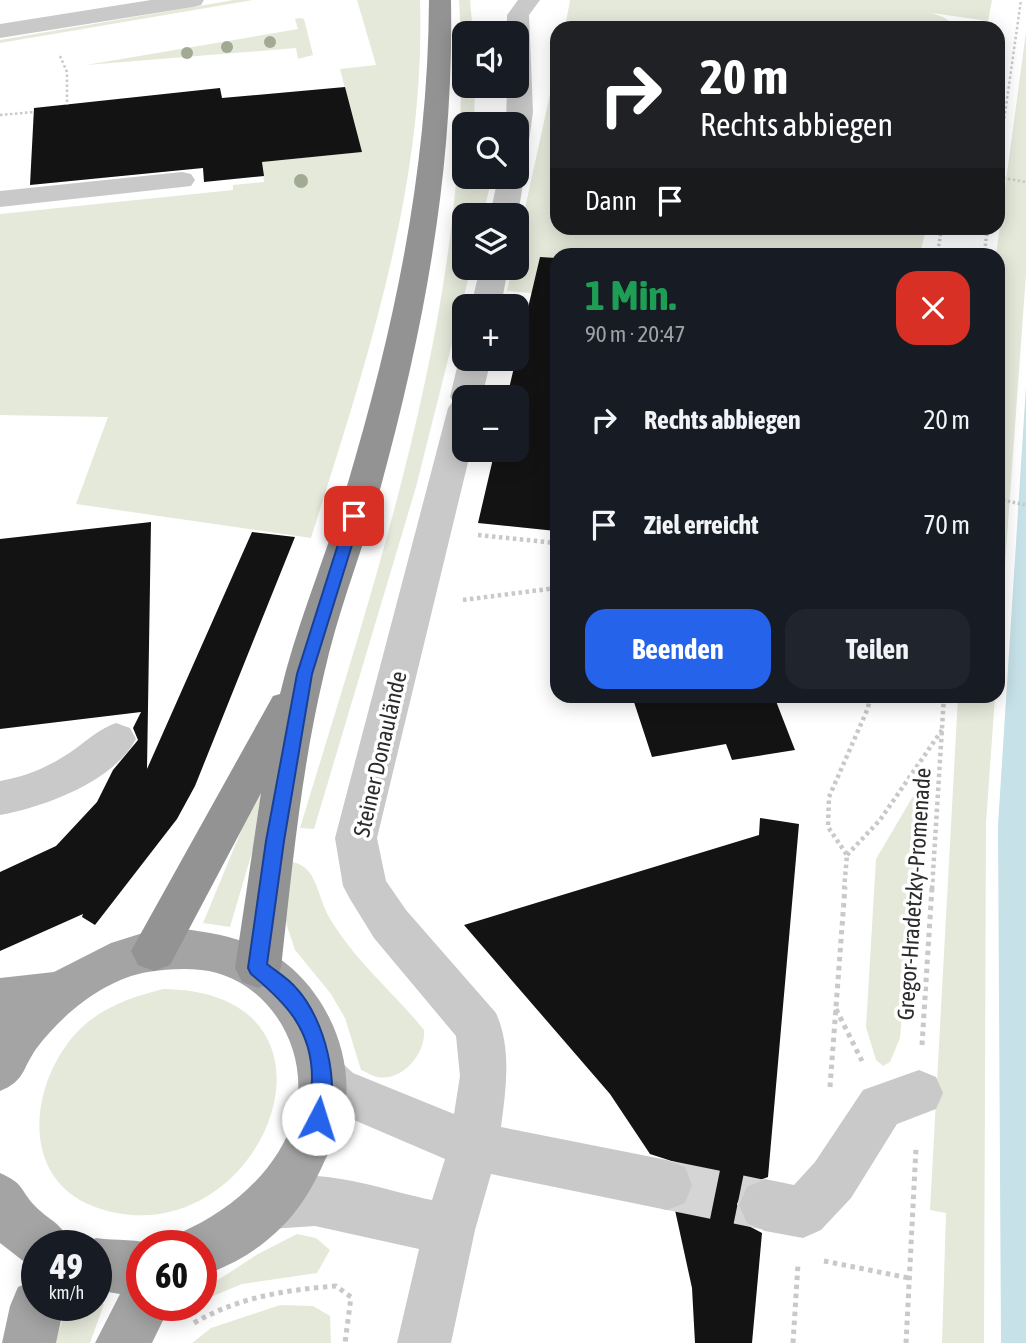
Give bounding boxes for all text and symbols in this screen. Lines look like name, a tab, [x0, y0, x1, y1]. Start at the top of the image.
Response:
map controls	[452, 21, 529, 462]
button: sound	[452, 21, 529, 98]
text: 20 m	[700, 48, 788, 104]
icon: right	[585, 49, 676, 140]
text: Rechts abbiegen	[700, 106, 893, 143]
button: search	[452, 112, 529, 189]
icon: arrive	[651, 182, 689, 220]
text: Dann	[585, 186, 637, 216]
button: layers	[452, 203, 529, 280]
text: 1 Min.	[585, 271, 676, 319]
button: close	[896, 271, 970, 345]
button: +	[452, 294, 529, 371]
text: 90 m · 20:47	[585, 321, 685, 347]
button: −	[452, 385, 529, 462]
icon: right	[585, 401, 623, 439]
text: Rechts abbiegen	[644, 405, 801, 435]
text: 20 m	[923, 405, 970, 435]
pin	[324, 486, 384, 546]
icon: arrive	[335, 497, 373, 535]
icon: arrive	[585, 506, 623, 544]
text: Ziel erreicht	[644, 510, 759, 540]
text: 70 m	[923, 510, 970, 540]
button: Beenden	[585, 609, 771, 689]
button: Teilen	[785, 609, 970, 689]
street label: Steiner Donaulände	[348, 669, 412, 839]
street label: Gregor-Hradetzky-Promenade	[892, 767, 936, 1021]
position arrow	[281, 1082, 355, 1156]
speed limit sign: 60	[126, 1230, 217, 1321]
text: 49	[50, 1246, 83, 1286]
text: km/h	[49, 1282, 84, 1303]

